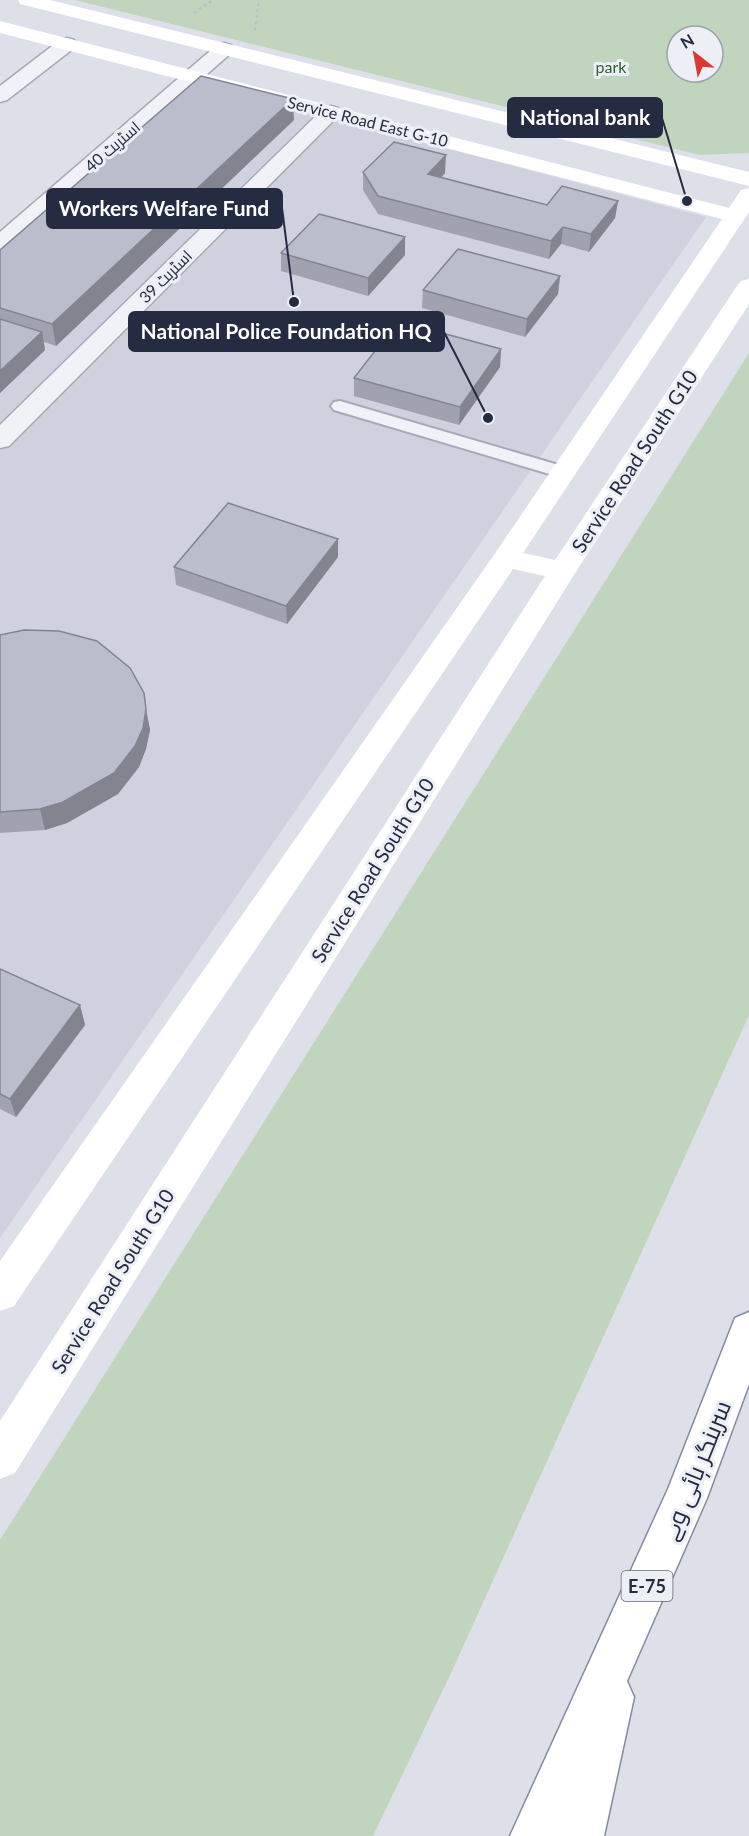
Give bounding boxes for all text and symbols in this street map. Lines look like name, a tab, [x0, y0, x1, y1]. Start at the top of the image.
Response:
north arrow	[665, 24, 725, 84]
text: N	[677, 29, 697, 52]
park label: park	[596, 57, 627, 76]
street label: Service Road East G-10	[286, 92, 450, 150]
callout: National bank	[508, 98, 662, 137]
text: National bank	[520, 104, 651, 129]
street label: اسٹریٹ 40	[80, 117, 144, 176]
callout: Workers Welfare Fund	[47, 189, 282, 228]
text: Workers Welfare Fund	[59, 195, 269, 220]
street label: اسٹریٹ 39	[135, 246, 196, 307]
callout: National Police Foundation HQ	[129, 312, 444, 351]
text: National Police Foundation HQ	[141, 318, 432, 343]
street label: Service Road South G10	[566, 365, 702, 557]
street label: Service Road South G10	[305, 773, 439, 967]
street label: Service Road South G10	[45, 1184, 179, 1378]
street label: سرینگر ہائی وے	[654, 1396, 738, 1545]
road number: E-75	[622, 1571, 672, 1601]

